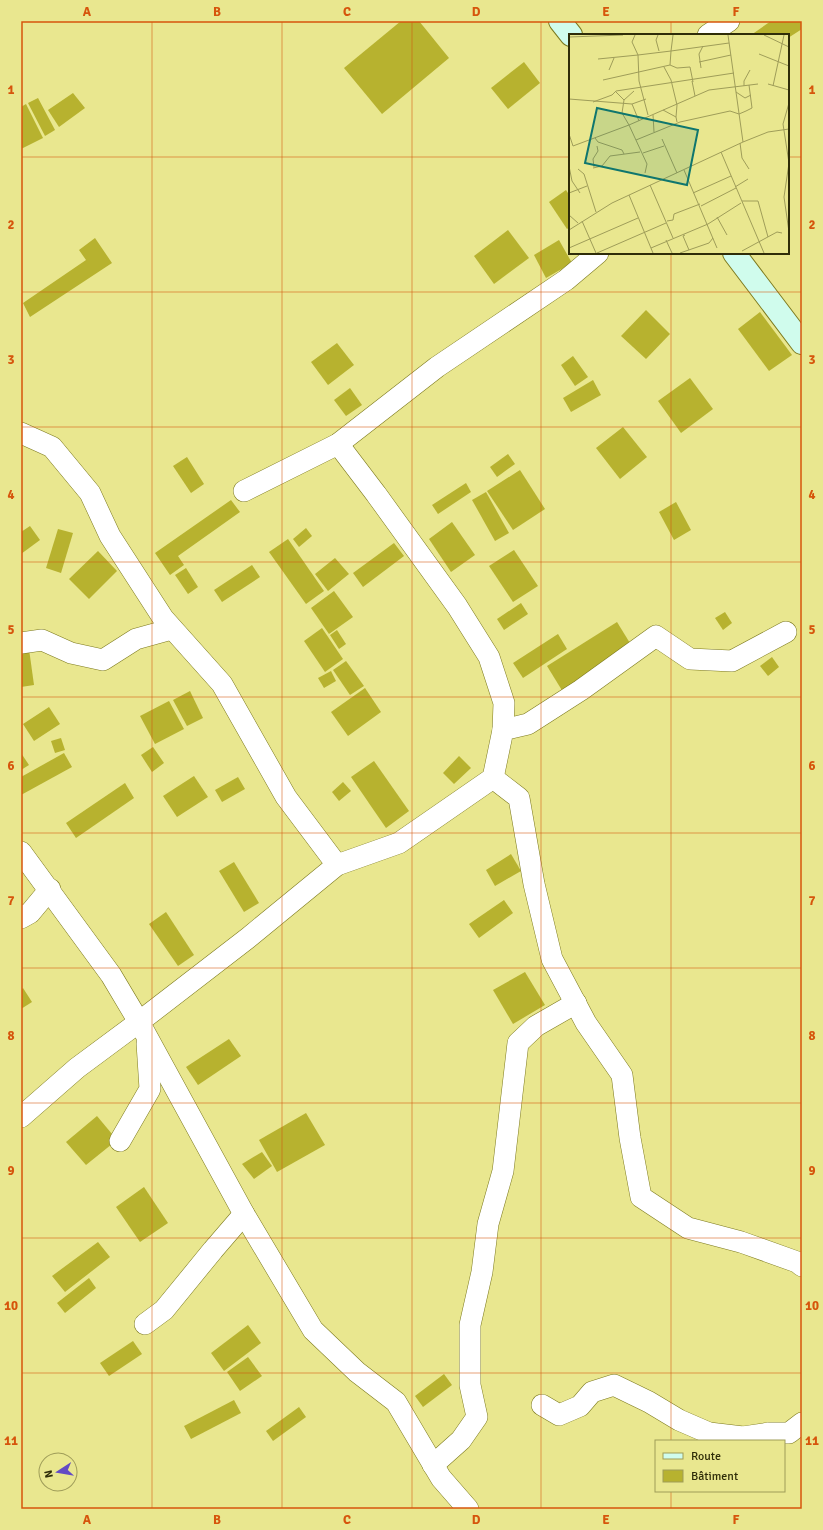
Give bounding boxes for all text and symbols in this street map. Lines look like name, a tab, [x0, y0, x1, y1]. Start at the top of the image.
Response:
text: A	[83, 4, 92, 20]
text: B	[213, 4, 221, 20]
text: C	[343, 4, 351, 20]
text: D	[472, 4, 481, 20]
text: E	[602, 4, 610, 20]
text: F	[733, 4, 740, 20]
inset map	[569, 34, 789, 254]
text: 1	[7, 82, 15, 98]
text: 1	[808, 82, 816, 98]
text: 2	[7, 217, 15, 233]
text: 2	[808, 217, 816, 233]
text: 3	[7, 352, 15, 368]
text: 3	[808, 352, 816, 368]
text: 4	[7, 487, 15, 503]
text: 4	[808, 487, 816, 503]
text: 5	[7, 622, 15, 638]
text: 5	[808, 622, 816, 638]
text: 6	[7, 758, 15, 774]
text: 6	[808, 758, 816, 774]
text: 7	[7, 893, 15, 909]
text: 7	[808, 893, 816, 909]
text: 8	[7, 1028, 15, 1044]
text: 8	[808, 1028, 816, 1044]
text: 9	[7, 1163, 15, 1179]
text: 9	[808, 1163, 816, 1179]
text: 10	[4, 1298, 18, 1314]
text: 10	[805, 1298, 819, 1314]
text: 11	[4, 1433, 18, 1449]
text: 11	[805, 1433, 819, 1449]
legend	[655, 1440, 785, 1492]
text: Route	[691, 1449, 721, 1464]
north arrow	[38, 1452, 78, 1492]
text: N	[42, 1469, 56, 1479]
text: Bâtiment	[691, 1469, 738, 1484]
text: A	[83, 1512, 92, 1528]
text: B	[213, 1512, 221, 1528]
text: C	[343, 1512, 351, 1528]
text: D	[472, 1512, 481, 1528]
text: E	[602, 1512, 610, 1528]
text: F	[733, 1512, 740, 1528]

